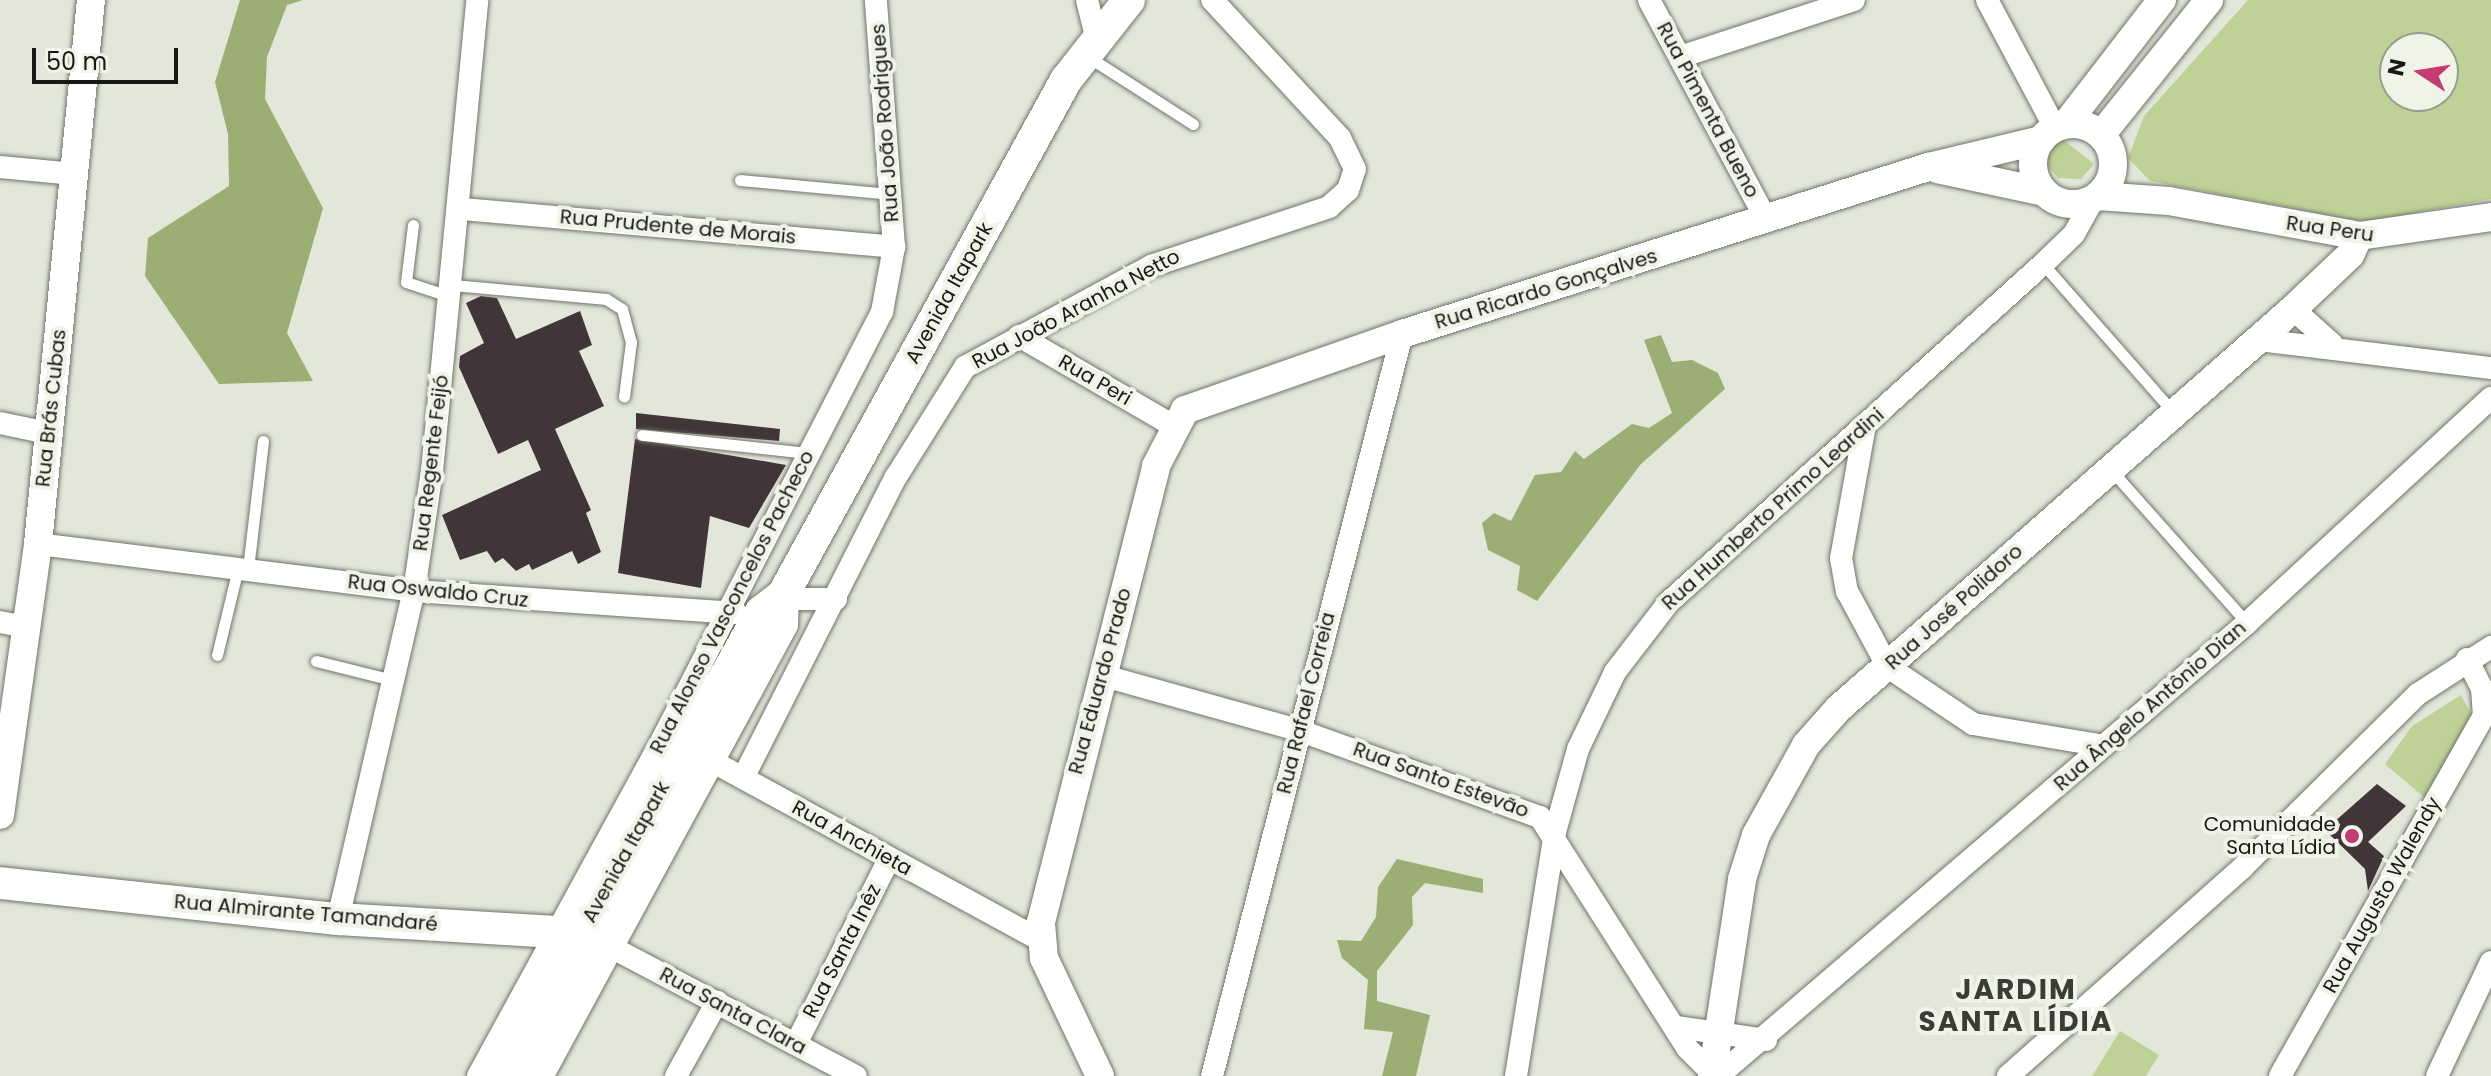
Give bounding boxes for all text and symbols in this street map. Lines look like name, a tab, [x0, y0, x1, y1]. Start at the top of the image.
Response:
street label: Rua Pimenta Bueno	[1652, 18, 1764, 202]
street label: Rua João Rodrigues	[866, 23, 904, 223]
scale bar	[36, 32, 182, 82]
north arrow	[2379, 32, 2459, 112]
text: 50 m	[46, 45, 107, 78]
text: N	[2380, 56, 2414, 79]
street label: Rua Prudente de Morais	[559, 205, 797, 249]
street label: Rua Peru	[2285, 211, 2375, 247]
street label: Avenida Itapark	[900, 218, 998, 368]
street label: Rua João Aranha Netto	[968, 244, 1184, 374]
street label: Rua Ricardo Gonçalves	[1432, 244, 1660, 334]
street label: Rua Brás Cubas	[31, 328, 71, 488]
street label: Rua Peri	[1054, 350, 1136, 410]
street label: Rua Regente Feijó	[408, 374, 454, 552]
street label: Rua Humberto Primo Leardini	[1657, 403, 1889, 615]
street label: Rua Alonso Vasconcelos Pacheco	[645, 446, 819, 758]
street label: Rua José Polidoro	[1880, 539, 2028, 675]
street label: Rua Oswaldo Cruz	[347, 570, 529, 612]
street label: Rua Eduardo Prado	[1064, 585, 1136, 777]
street label: Rua Rafael Correia	[1272, 610, 1340, 796]
street label: Rua Ângelo Antônio Dian	[2049, 616, 2251, 796]
street label: Rua Santo Estevão	[1350, 737, 1532, 823]
street label: Avenida Itapark	[577, 777, 675, 927]
street label: Rua Augusto Walendy	[2318, 793, 2446, 997]
street label: Rua Anchieta	[788, 795, 916, 881]
place label: Comunidade Santa Lídia	[2204, 812, 2336, 859]
marker: Comunidade Santa Lídia	[2343, 827, 2361, 845]
street label: Rua Santa Inêz	[798, 880, 886, 1022]
street label: Rua Almirante Tamandaré	[173, 890, 439, 936]
street label: Rua Santa Clara	[655, 962, 811, 1060]
district label: JARDIM SANTA LÍDIA	[1919, 973, 2113, 1039]

